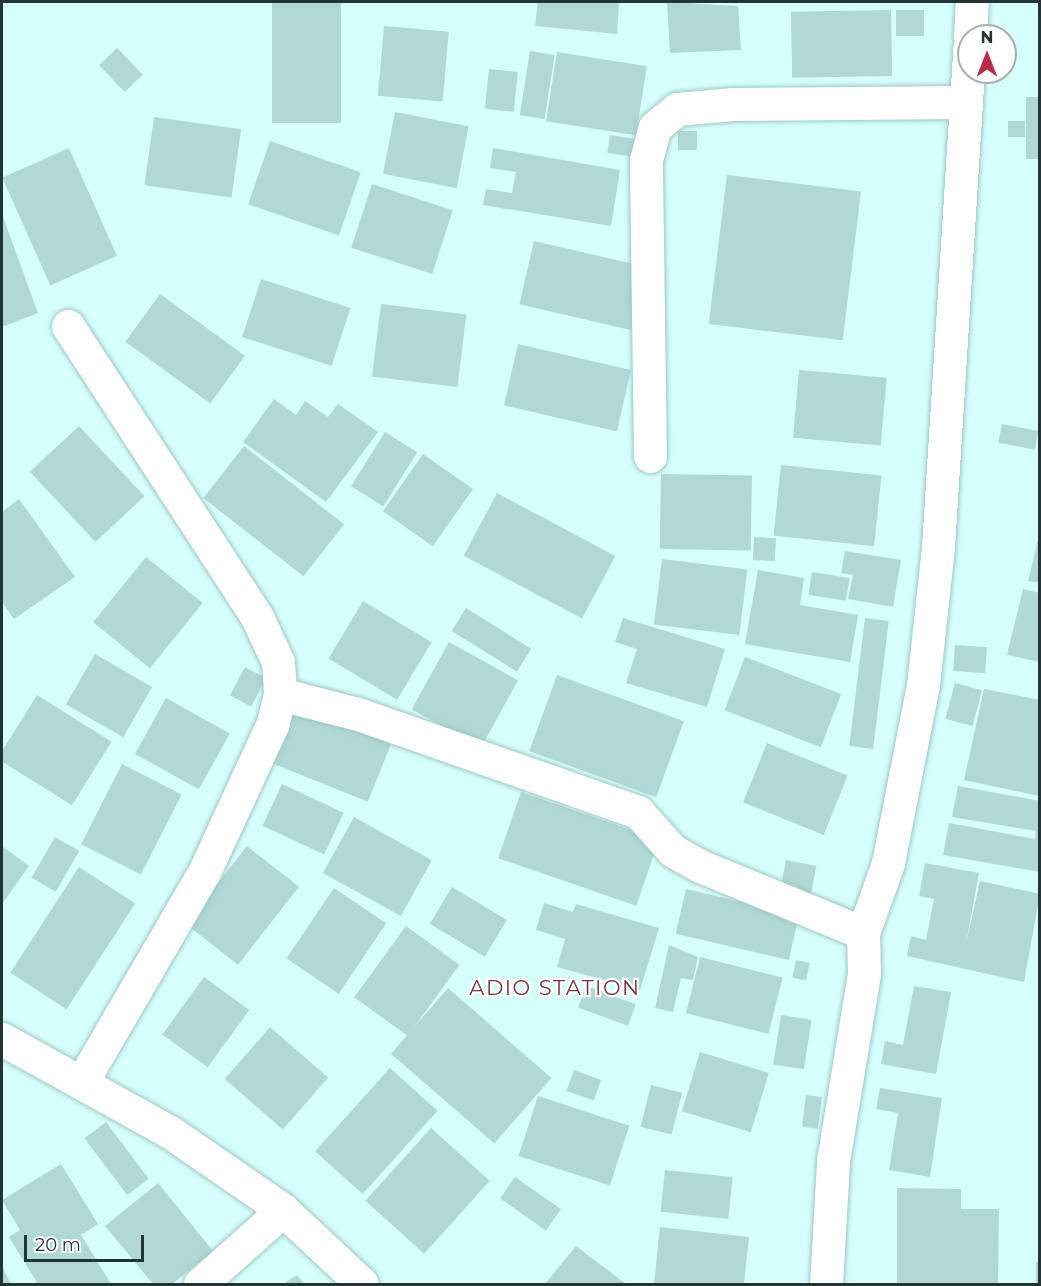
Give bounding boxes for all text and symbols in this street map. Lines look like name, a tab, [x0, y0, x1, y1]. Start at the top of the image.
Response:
north arrow	[957, 24, 1017, 84]
text: N	[981, 28, 993, 47]
district label: ADIO STATION	[469, 975, 641, 1001]
scale bar	[27, 1223, 147, 1261]
text: 20 m	[35, 1234, 81, 1256]

